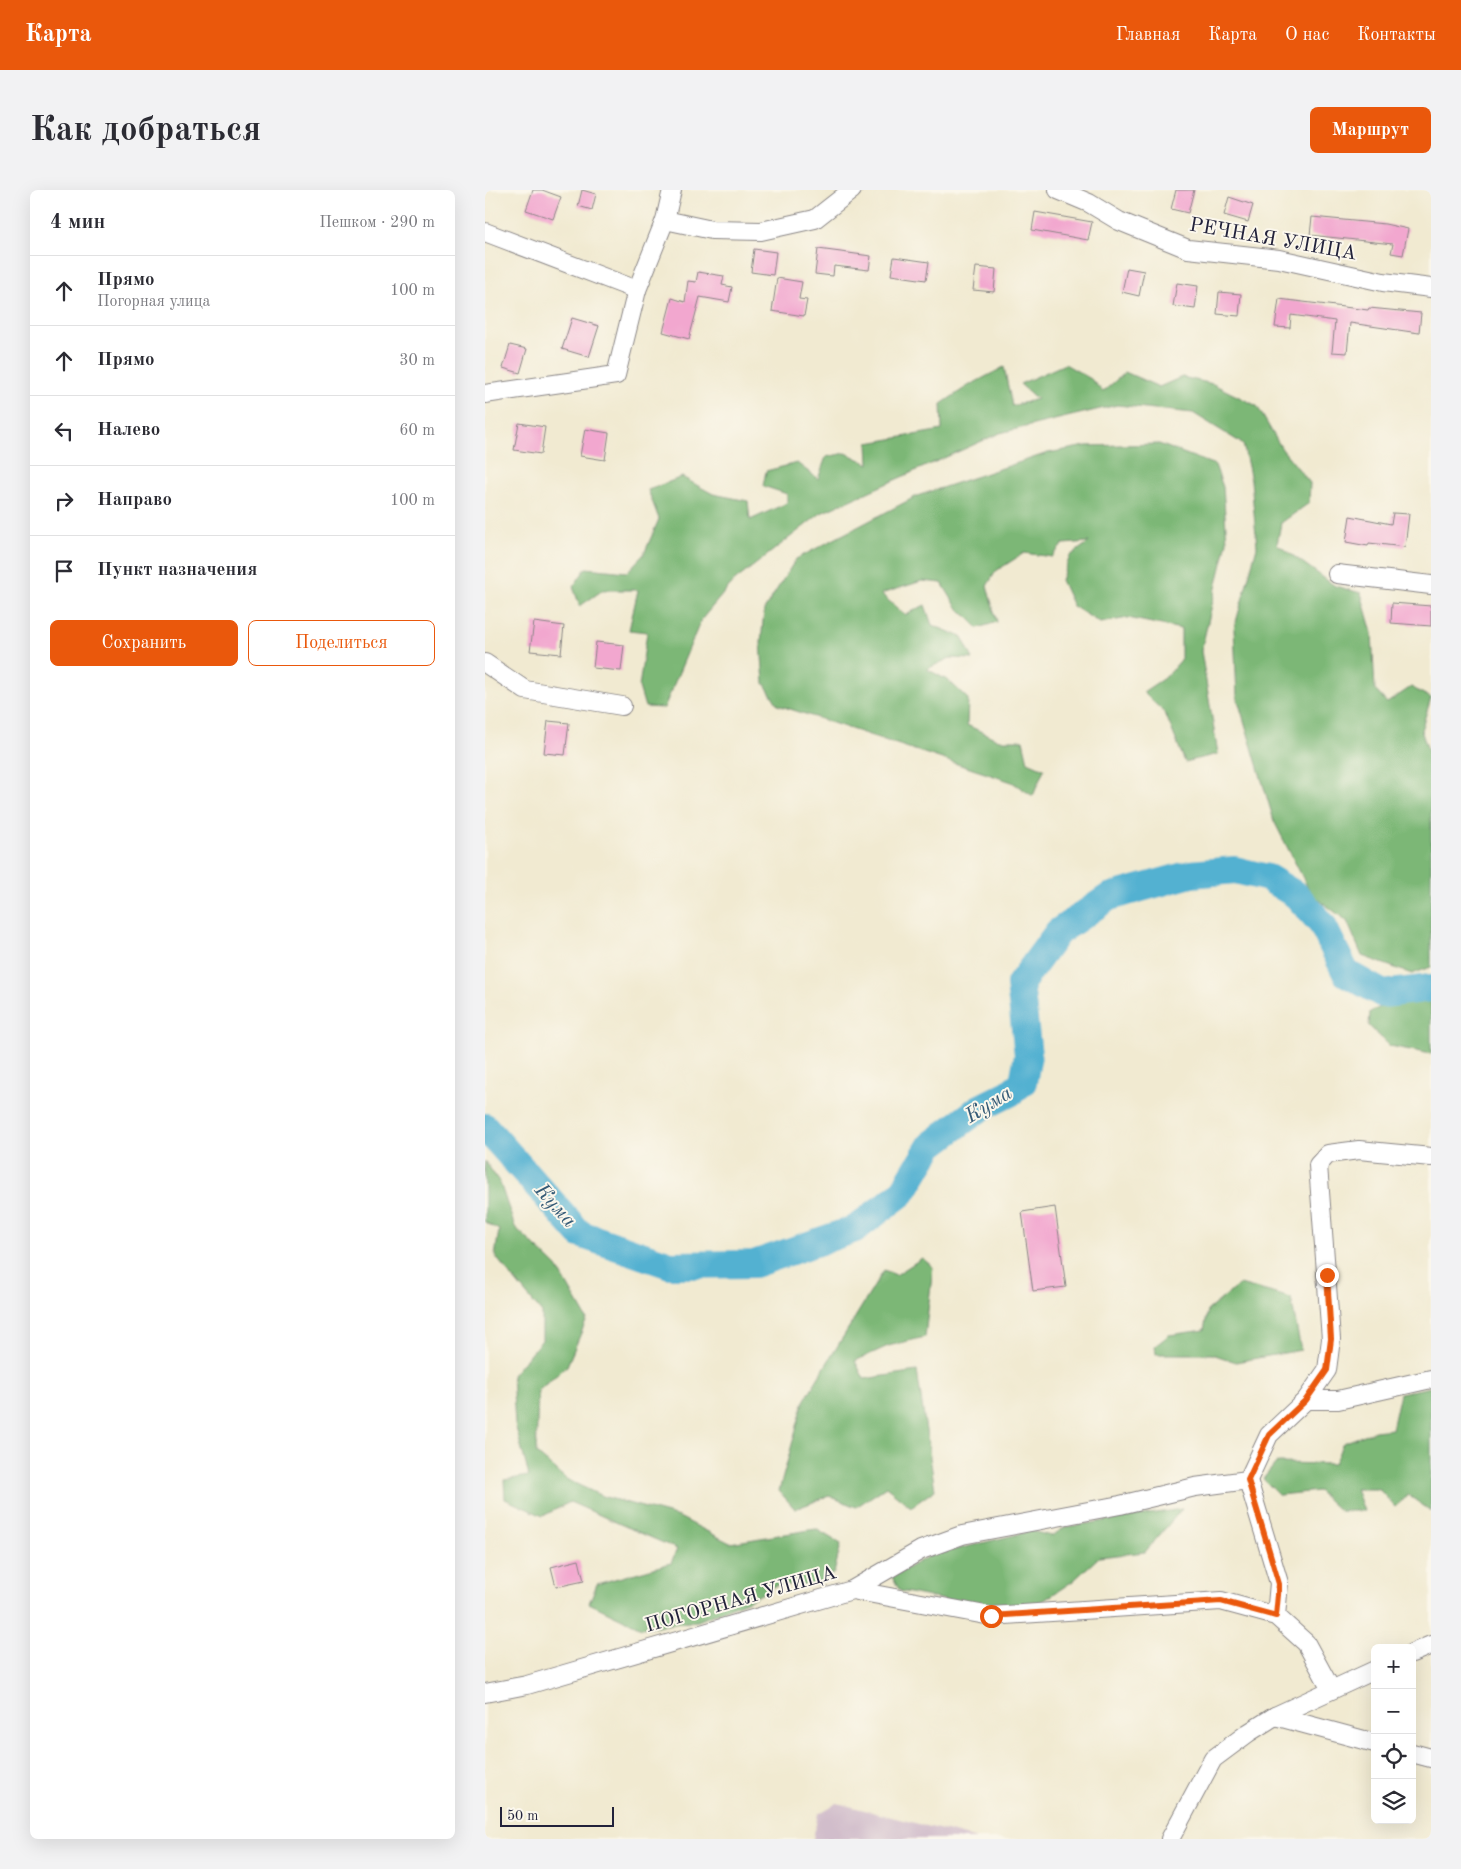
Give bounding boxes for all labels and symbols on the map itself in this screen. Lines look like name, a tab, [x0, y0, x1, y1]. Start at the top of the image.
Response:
street label: РЕЧНАЯ УЛИЦА	[1188, 215, 1358, 265]
water label: Кума	[961, 1083, 1016, 1128]
water label: Кума	[530, 1179, 580, 1232]
route end	[1316, 1264, 1339, 1287]
street label: ПОГОРНАЯ УЛИЦА	[643, 1563, 839, 1637]
route start	[980, 1605, 1003, 1628]
scale bar	[500, 1804, 614, 1827]

